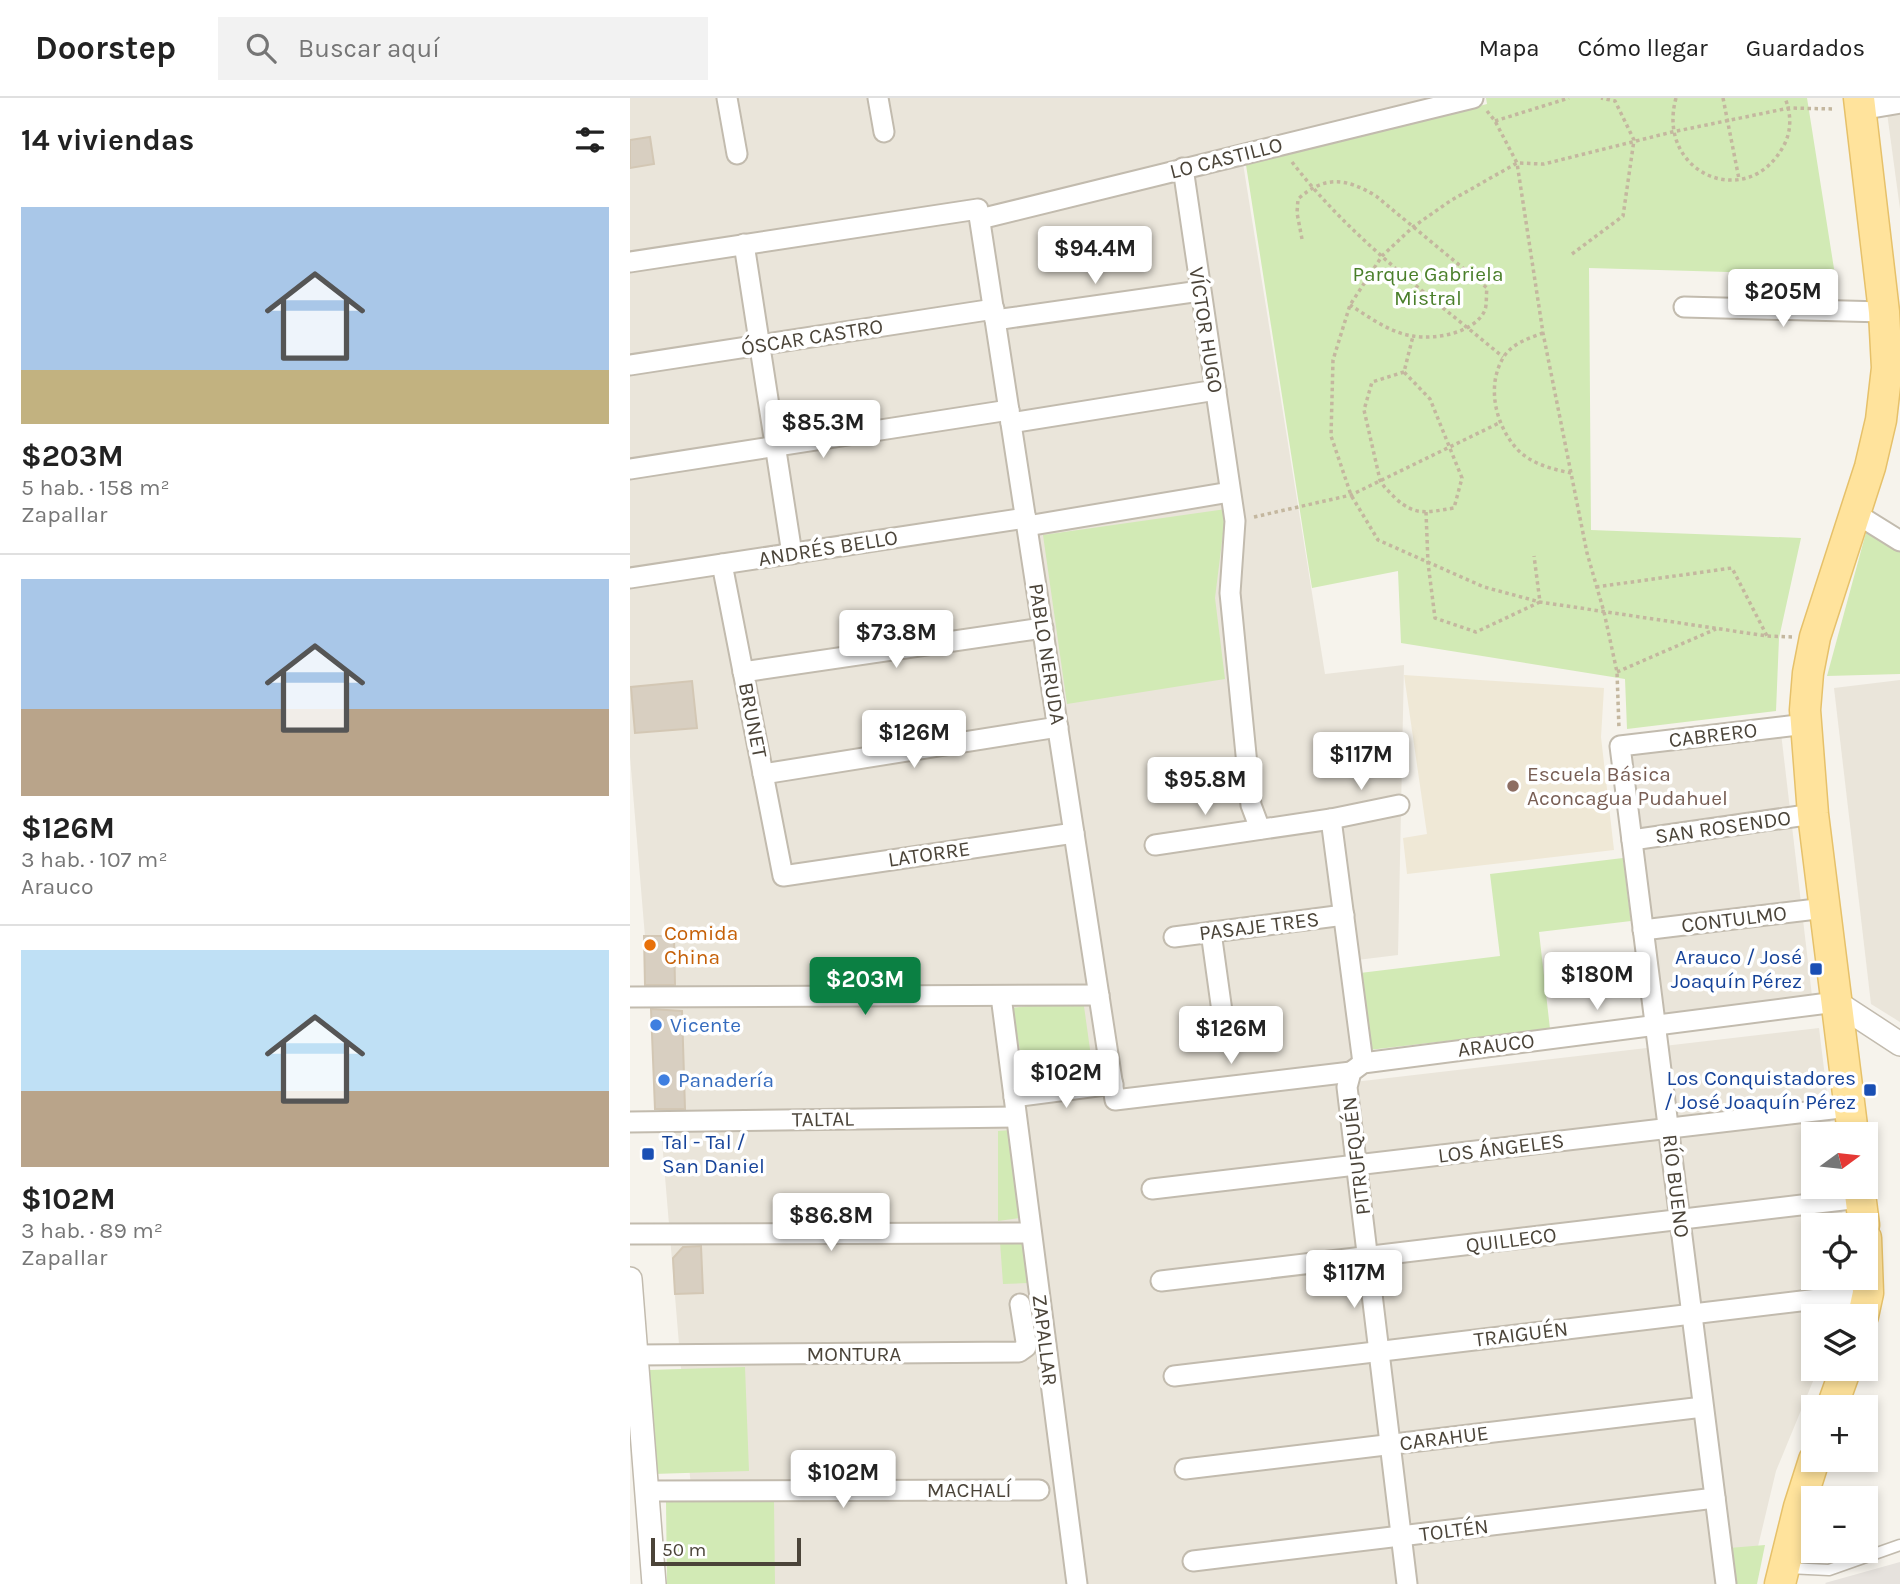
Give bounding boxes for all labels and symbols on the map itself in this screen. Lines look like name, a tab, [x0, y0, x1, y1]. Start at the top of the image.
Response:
street label: LO CASTILLO	[1167, 132, 1285, 184]
pin: $94.4M	[1038, 226, 1152, 286]
park label: Parque Gabriela Mistral	[1352, 262, 1504, 310]
street label: VÍCTOR HUGO	[1184, 265, 1228, 395]
pin: $205M	[1734, 270, 1832, 329]
street label: ÓSCAR CASTRO	[739, 314, 885, 360]
pin: $85.3M	[766, 400, 880, 460]
street label: ANDRÉS BELLO	[757, 525, 899, 571]
street label: PABLO NERUDA	[1024, 582, 1070, 726]
pin: $73.8M	[839, 610, 953, 670]
street label: BRUNET	[734, 680, 772, 760]
pin: $126M	[865, 710, 963, 770]
street label: CABRERO	[1667, 718, 1759, 752]
pin: $117M	[1312, 732, 1410, 792]
pin: $95.8M	[1148, 758, 1262, 817]
place label: Escuela Básica Aconcagua Pudahuel	[1527, 762, 1728, 810]
marker: Escuela Básica Aconcagua Pudahuel	[1505, 778, 1521, 794]
street label: SAN ROSENDO	[1654, 806, 1792, 848]
street label: LATORRE	[886, 836, 972, 872]
street label: CONTULMO	[1680, 901, 1788, 937]
street label: PASAJE TRES	[1198, 907, 1320, 945]
place label: Comida China	[664, 921, 738, 969]
marker: Comida China	[642, 937, 658, 953]
place label: Arauco / José Joaquín Pérez	[1671, 945, 1802, 993]
pin: $180M	[1548, 953, 1646, 1012]
pin: $203M	[816, 958, 914, 1017]
marker: Arauco / José Joaquín Pérez	[1808, 961, 1824, 977]
pin: $126M	[1182, 1006, 1280, 1066]
place label: Vicente	[670, 1013, 741, 1037]
marker: Vicente	[648, 1017, 664, 1033]
street label: ARAUCO	[1456, 1028, 1536, 1062]
pin: $102M	[1017, 1051, 1115, 1110]
place label: Los Conquistadores / José Joaquín Pérez	[1664, 1066, 1856, 1114]
place label: Panadería	[678, 1068, 774, 1092]
marker: Panadería	[656, 1072, 672, 1088]
marker: Los Conquistadores / José Joaquín Pérez	[1862, 1082, 1878, 1098]
street label: PITRUFQUÉN	[1337, 1095, 1375, 1217]
street label: TALTAL	[792, 1106, 854, 1132]
north arrow	[1801, 1122, 1878, 1199]
street label: LOS ÁNGELES	[1436, 1128, 1566, 1168]
place label: Tal - Tal / San Daniel	[662, 1130, 765, 1178]
street label: RÍO BUENO	[1658, 1133, 1694, 1239]
marker: Tal - Tal / San Daniel	[640, 1146, 656, 1162]
pin: $86.8M	[774, 1194, 888, 1253]
street label: QUILLECO	[1464, 1223, 1558, 1257]
pin: $117M	[1305, 1250, 1403, 1310]
street label: ZAPALLAR	[1027, 1293, 1063, 1387]
street label: TRAIGUÉN	[1473, 1316, 1569, 1352]
street label: MONTURA	[807, 1342, 901, 1366]
street label: CARAHUE	[1398, 1421, 1490, 1455]
pin: $102M	[794, 1450, 892, 1510]
street label: MACHALÍ	[927, 1478, 1012, 1502]
street label: TOLTÉN	[1418, 1514, 1490, 1546]
scale bar	[651, 1535, 802, 1567]

